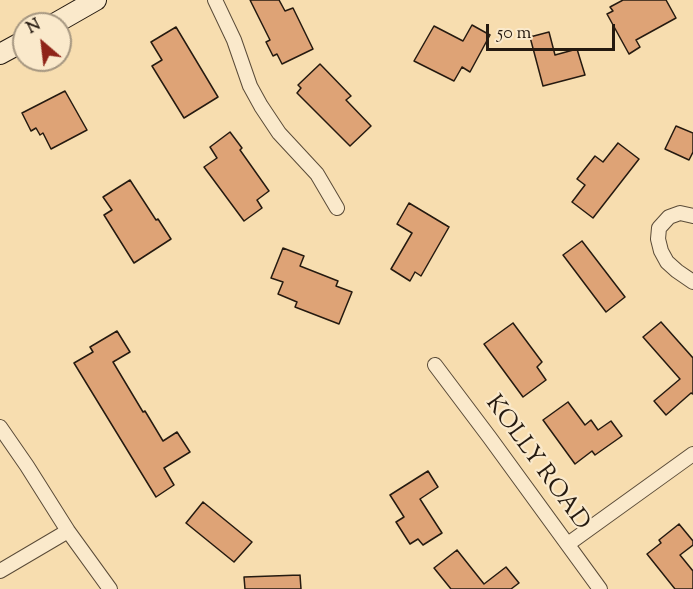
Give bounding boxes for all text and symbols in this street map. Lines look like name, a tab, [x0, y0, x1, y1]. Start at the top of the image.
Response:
north arrow	[12, 12, 72, 72]
scale bar	[489, 12, 618, 50]
text: N	[23, 14, 45, 41]
text: 50 m	[497, 21, 531, 47]
street label: KOLLY ROAD	[477, 391, 595, 537]

